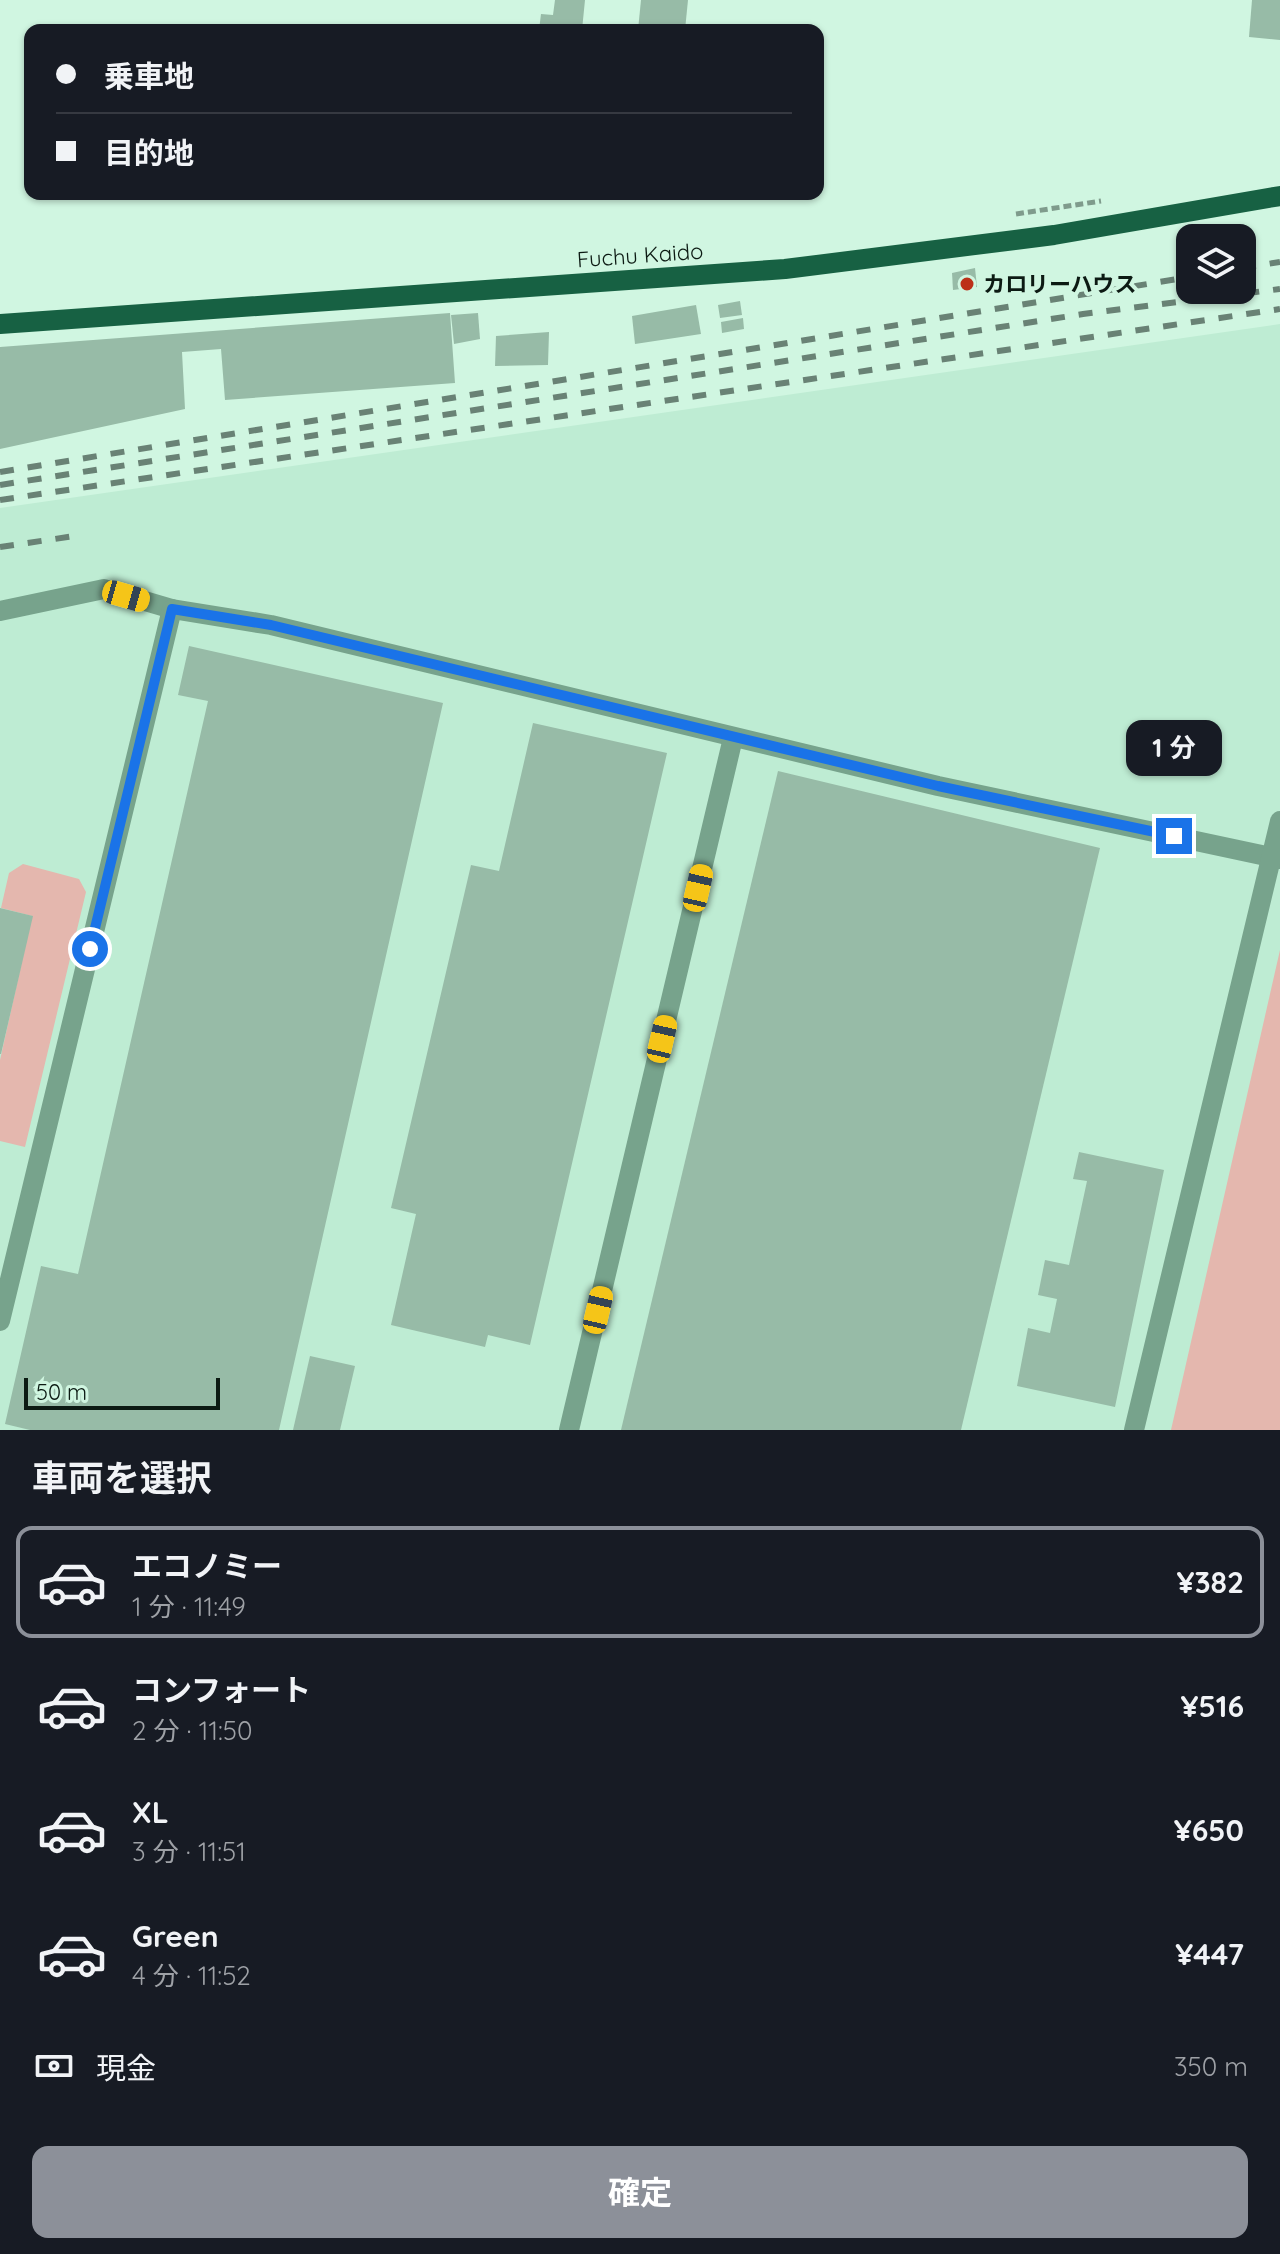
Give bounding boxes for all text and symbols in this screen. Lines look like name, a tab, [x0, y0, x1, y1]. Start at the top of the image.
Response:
text: 乗車地	[104, 57, 194, 95]
text: 目的地	[104, 134, 194, 172]
map controls	[1176, 224, 1256, 304]
button: layers	[1176, 224, 1256, 304]
street label: Fuchu Kaido	[576, 237, 704, 273]
place label: カロリーハウス	[983, 270, 1137, 298]
marker: カロリーハウス	[958, 275, 976, 293]
car	[100, 578, 152, 614]
callout: 1 分	[1126, 720, 1222, 776]
text: 1 分	[1152, 731, 1196, 764]
route end	[1156, 818, 1192, 854]
car	[681, 862, 715, 914]
route start	[72, 931, 108, 967]
car	[645, 1013, 679, 1065]
car	[581, 1284, 615, 1336]
scale bar	[24, 1374, 220, 1410]
text: 50 m	[36, 1378, 87, 1406]
text: 車両を選択	[32, 1455, 212, 1500]
icon: car	[36, 1546, 108, 1618]
text: エコノミー	[132, 1547, 282, 1585]
text: ¥382	[1177, 1563, 1244, 1601]
text: 1 分 · 11:49	[132, 1590, 246, 1623]
icon: car	[36, 1670, 108, 1742]
text: コンフォート	[132, 1671, 311, 1709]
text: ¥516	[1181, 1687, 1244, 1725]
text: 2 分 · 11:50	[132, 1714, 253, 1747]
text: XL	[132, 1793, 169, 1831]
icon: car	[36, 1794, 108, 1866]
text: ¥650	[1174, 1811, 1244, 1849]
text: 3 分 · 11:51	[132, 1835, 246, 1868]
text: Green	[132, 1917, 219, 1955]
icon: car	[36, 1918, 108, 1990]
text: ¥447	[1175, 1935, 1244, 1973]
text: 4 分 · 11:52	[132, 1959, 251, 1992]
icon: cash	[32, 2044, 76, 2088]
text: 現金	[96, 2049, 156, 2087]
text: 350 m	[1174, 2050, 1248, 2083]
button: 確定	[32, 2146, 1248, 2238]

